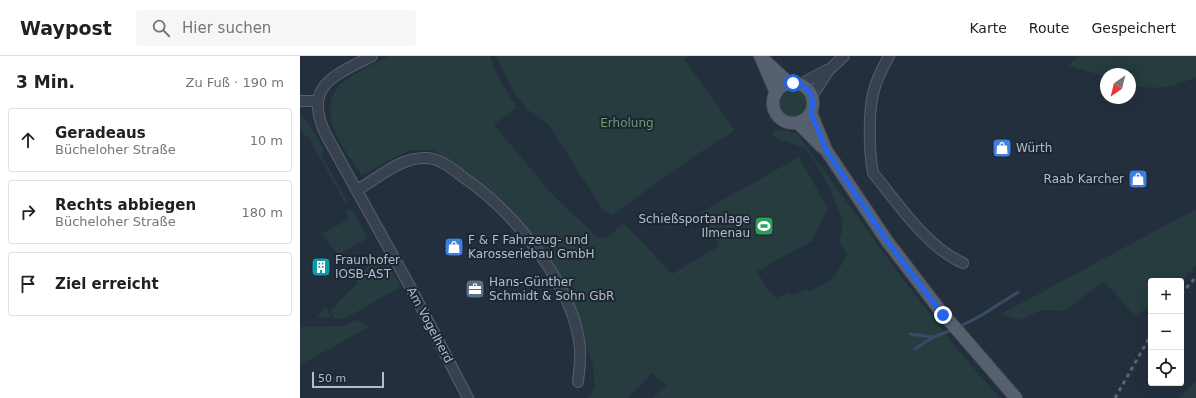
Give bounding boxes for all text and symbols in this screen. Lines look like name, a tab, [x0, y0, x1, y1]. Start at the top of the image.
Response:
search box	[136, 10, 416, 46]
text: Waypost	[20, 17, 112, 39]
icon: search	[150, 17, 172, 39]
text: Hier suchen	[182, 19, 271, 37]
text: Karte	[969, 20, 1007, 36]
text: Route	[1029, 20, 1069, 36]
text: Gespeichert	[1091, 20, 1176, 36]
north arrow	[1100, 68, 1136, 104]
text: 3 Min.	[16, 72, 75, 92]
route start	[784, 74, 802, 92]
text: Zu Fuß · 190 m	[186, 75, 284, 90]
park label: Erholung	[600, 116, 654, 130]
text: Geradeaus	[55, 124, 146, 142]
icon: ahead	[17, 129, 39, 151]
text: 10 m	[250, 133, 283, 148]
shop icon: Würth	[991, 137, 1013, 159]
place label: Würth	[1016, 141, 1052, 155]
text: Bücheloher Straße	[55, 142, 176, 157]
shop icon: Raab Karcher	[1127, 168, 1149, 190]
place label: Raab Karcher	[1044, 172, 1124, 186]
text: Rechts abbiegen	[55, 196, 196, 214]
icon: right	[17, 201, 39, 223]
text: 180 m	[241, 205, 283, 220]
place label: Schießsportanlage Ilmenau	[638, 212, 750, 240]
text: Bücheloher Straße	[55, 214, 176, 229]
sports icon: Schießsportanlage Ilmenau	[753, 215, 775, 237]
place label: F & F Fahrzeug- und Karosseriebau GmbH	[468, 233, 595, 261]
shop icon: F & F Fahrzeug- und Karosseriebau GmbH	[443, 236, 465, 258]
place label: Fraunhofer IOSB-AST	[335, 253, 400, 281]
building icon: Fraunhofer IOSB-AST	[310, 256, 332, 278]
icon: arrive	[17, 273, 39, 295]
text: Ziel erreicht	[55, 275, 159, 293]
place label: Hans-Günther Schmidt & Sohn GbR	[489, 275, 614, 303]
office icon: Hans-Günther Schmidt & Sohn GbR	[464, 278, 486, 300]
map controls	[1148, 278, 1184, 386]
button: +	[1148, 278, 1184, 314]
street label: Am Vogelherd	[404, 285, 456, 365]
route end	[934, 306, 952, 324]
button: −	[1148, 314, 1184, 350]
button: locate	[1148, 350, 1184, 386]
scale bar	[312, 370, 384, 389]
text: 50 m	[318, 372, 346, 385]

